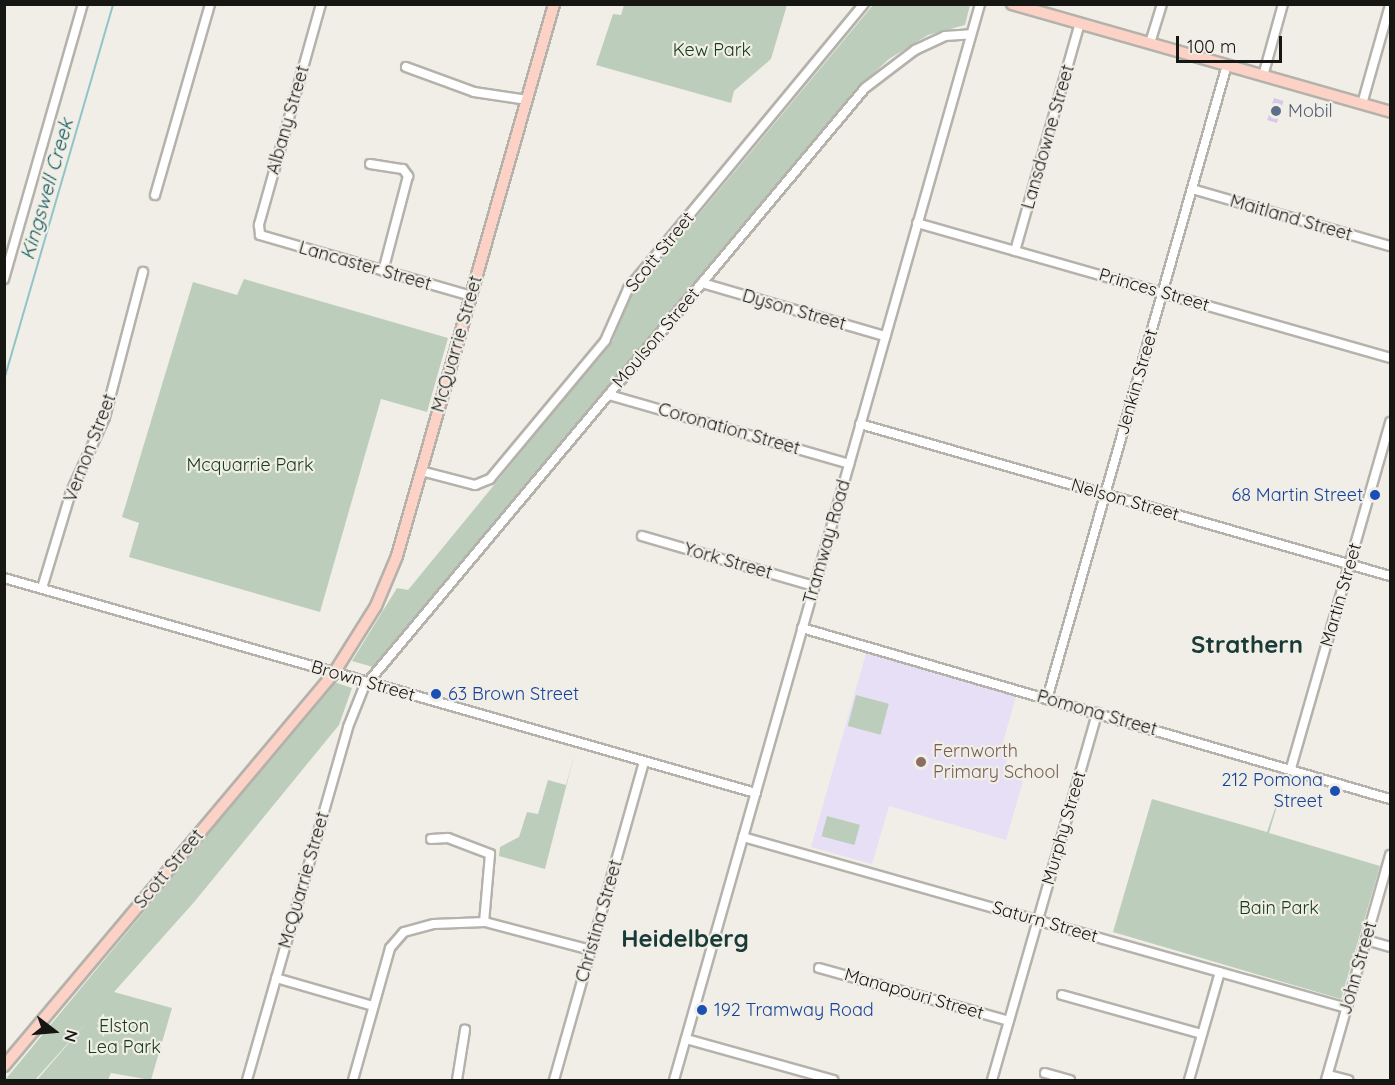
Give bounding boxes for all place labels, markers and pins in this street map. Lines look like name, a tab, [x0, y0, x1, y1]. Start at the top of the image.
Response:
place label: Mobil	[1288, 100, 1333, 122]
marker: Mobil	[1269, 104, 1283, 118]
place label: 68 Martin Street	[1231, 484, 1363, 506]
marker: 68 Martin Street	[1368, 488, 1382, 502]
place label: 63 Brown Street	[448, 683, 579, 705]
marker: 63 Brown Street	[429, 687, 443, 701]
place label: Fernworth Primary School	[933, 741, 1059, 783]
marker: Fernworth Primary School	[914, 755, 928, 769]
place label: 212 Pomona Street	[1221, 770, 1323, 812]
marker: 212 Pomona Street	[1328, 784, 1342, 798]
place label: 192 Tramway Road	[714, 999, 874, 1021]
marker: 192 Tramway Road	[695, 1003, 709, 1017]

